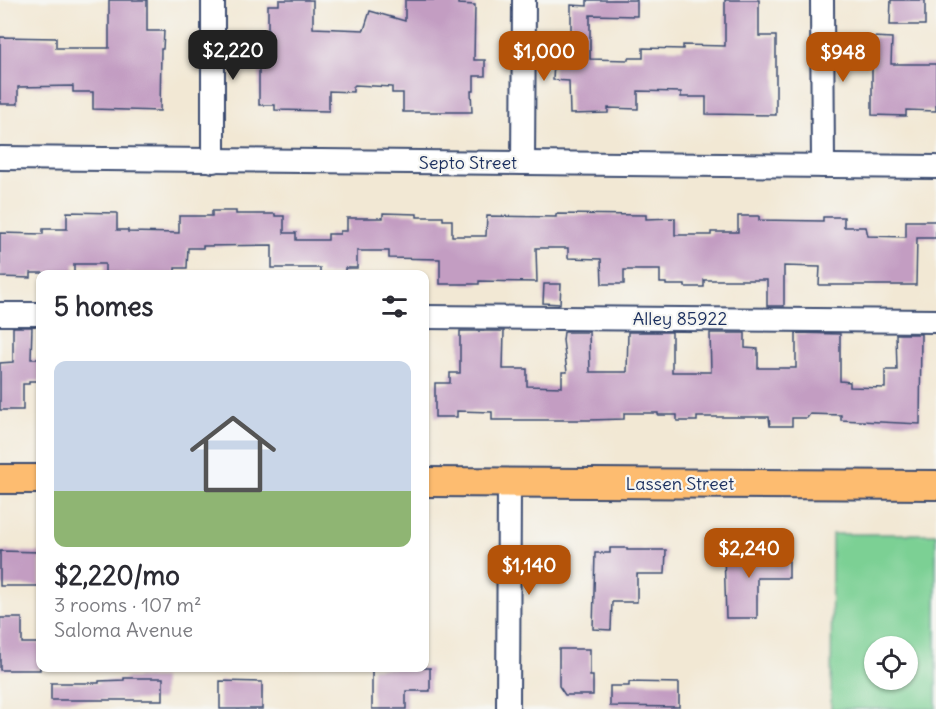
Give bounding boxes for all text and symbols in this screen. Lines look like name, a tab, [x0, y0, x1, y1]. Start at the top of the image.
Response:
pin: $2,220	[184, 30, 282, 81]
pin: $1,000	[495, 31, 593, 82]
pin: $948	[807, 32, 879, 83]
text: $2,220	[202, 37, 264, 62]
text: $1,000	[513, 38, 575, 63]
text: $948	[820, 39, 866, 64]
street label: Septo Street	[419, 151, 517, 174]
text: 5 homes	[54, 290, 153, 323]
icon: filters	[378, 290, 411, 323]
street label: Alley 85922	[633, 307, 727, 330]
icon: home	[179, 400, 287, 508]
street label: Lassen Street	[626, 472, 734, 495]
pin: $2,240	[700, 528, 798, 579]
text: $2,240	[718, 535, 780, 560]
pin: $1,140	[480, 545, 578, 596]
text: $1,140	[502, 552, 556, 577]
text: $2,220/mo	[54, 559, 180, 592]
text: 3 rooms · 107 m²	[54, 592, 202, 617]
text: Saloma Avenue	[54, 617, 193, 642]
map controls	[864, 636, 918, 690]
button: locate	[864, 636, 918, 690]

